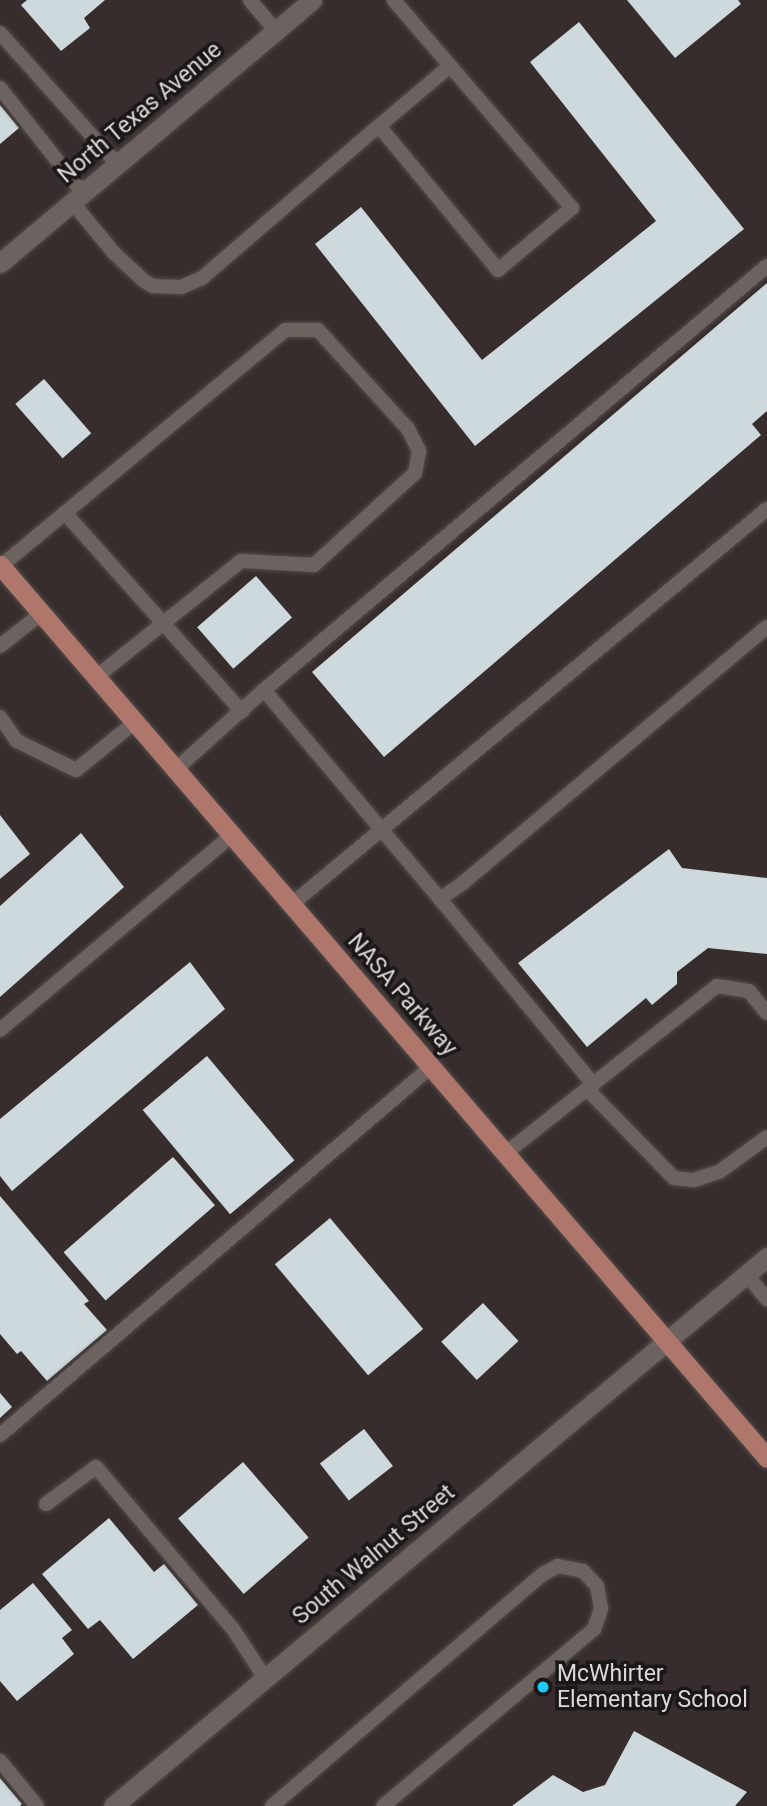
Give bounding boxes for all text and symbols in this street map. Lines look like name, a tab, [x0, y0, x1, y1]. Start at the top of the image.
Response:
street label: North Texas Avenue	[52, 36, 228, 190]
street label: NASA Parkway	[341, 928, 463, 1062]
street label: South Walnut Street	[287, 1479, 461, 1631]
place label: McWhirter Elementary School	[557, 1660, 748, 1714]
marker: McWhirter Elementary School	[535, 1679, 551, 1695]

